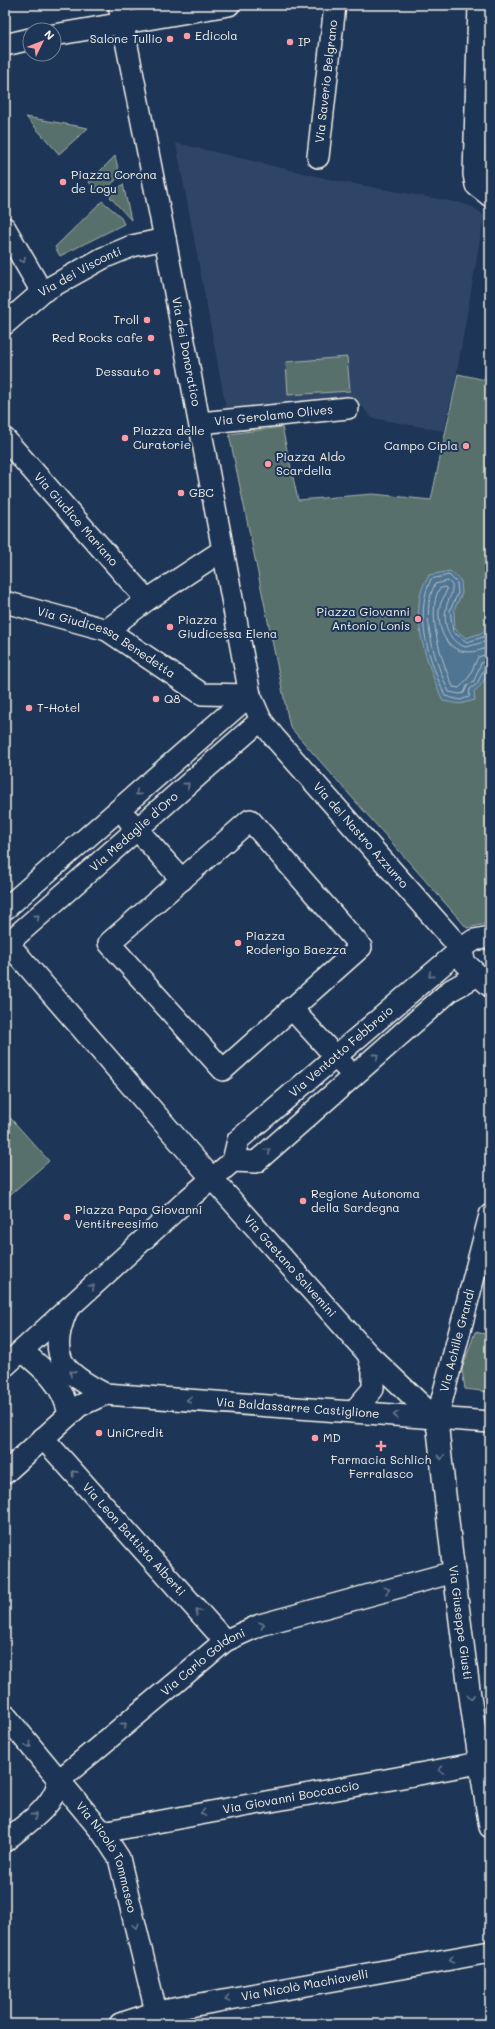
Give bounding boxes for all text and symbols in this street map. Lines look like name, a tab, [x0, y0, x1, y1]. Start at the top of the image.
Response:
street label: Via Saverio Belgrano	[311, 19, 340, 144]
north arrow	[22, 22, 62, 62]
text: N	[41, 27, 58, 43]
place label: Edicola	[195, 27, 238, 43]
place label: Salone Tullio	[90, 30, 162, 46]
marker: Edicola	[182, 31, 192, 41]
place label: IP	[298, 33, 311, 49]
marker: Salone Tullio	[165, 34, 175, 44]
marker: IP	[285, 37, 295, 47]
place label: Piazza Corona de Logu	[71, 166, 157, 196]
marker: Piazza Corona de Logu	[58, 177, 68, 187]
street label: Via dei Visconti	[35, 242, 124, 300]
one-way arrow	[19, 256, 26, 263]
street label: Via dei Donoratico	[169, 295, 205, 407]
place label: Troll	[113, 311, 139, 327]
marker: Troll	[142, 315, 152, 325]
place label: Red Rocks cafe	[52, 329, 143, 345]
marker: Red Rocks cafe	[146, 333, 156, 343]
place label: Dessauto	[95, 363, 149, 379]
marker: Dessauto	[152, 367, 162, 377]
street label: Via Gerolamo Olives	[213, 401, 334, 429]
place label: Piazza delle Curatorie	[133, 422, 205, 452]
marker: Piazza delle Curatorie	[120, 433, 130, 443]
place label: Campo Cipla	[384, 437, 458, 453]
marker: Campo Cipla	[461, 441, 471, 451]
place label: Piazza Aldo Scardella	[276, 448, 345, 478]
marker: Piazza Aldo Scardella	[263, 459, 273, 469]
street label: Via Giudice Mariano	[31, 468, 122, 569]
place label: GBC	[189, 484, 214, 500]
marker: GBC	[176, 488, 186, 498]
street label: Via Giudicessa Benedetta	[36, 602, 179, 681]
place label: Piazza Giovanni Antonio Lonis	[316, 603, 410, 633]
place label: Piazza Giudicessa Elena	[178, 611, 277, 641]
marker: Piazza Giovanni Antonio Lonis	[413, 614, 423, 624]
marker: Piazza Giudicessa Elena	[165, 622, 175, 632]
place label: Q8	[164, 690, 181, 706]
marker: Q8	[151, 694, 161, 704]
place label: T-Hotel	[37, 699, 80, 715]
marker: T-Hotel	[24, 703, 34, 713]
street label: Via del Nastro Azzurro	[310, 778, 413, 891]
one-way arrow	[182, 783, 190, 790]
street label: Via Medaglie d'Oro	[86, 788, 181, 874]
one-way arrow	[135, 788, 143, 795]
one-way arrow	[32, 915, 40, 922]
place label: Piazza Roderigo Baezza	[246, 927, 347, 957]
marker: Piazza Roderigo Baezza	[233, 938, 243, 948]
one-way arrow	[429, 970, 436, 977]
street label: Via Ventotto Febbraio	[285, 1002, 396, 1100]
one-way arrow	[372, 1054, 379, 1061]
one-way arrow	[263, 1149, 271, 1156]
place label: Regione Autonoma della Sardegna	[311, 1185, 420, 1215]
marker: Regione Autonoma della Sardegna	[298, 1196, 308, 1206]
place label: Piazza Papa Giovanni Ventitreesimo	[75, 1201, 202, 1231]
street label: Via Gaetano Salvemini	[241, 1211, 340, 1320]
marker: Piazza Papa Giovanni Ventitreesimo	[62, 1212, 72, 1222]
one-way arrow	[87, 1284, 95, 1291]
street label: Via Achille Grandi	[435, 1287, 478, 1393]
one-way arrow	[69, 1370, 77, 1378]
street label: Via Baldassarre Castiglione	[215, 1393, 380, 1421]
one-way arrow	[186, 1396, 192, 1405]
one-way arrow	[393, 1411, 399, 1420]
place label: UniCredit	[107, 1424, 164, 1440]
marker: UniCredit	[94, 1428, 104, 1438]
place label: MD	[323, 1429, 341, 1445]
marker: MD	[310, 1433, 320, 1443]
marker: Farmacia Schlich Ferralasco	[376, 1441, 386, 1451]
place label: Farmacia Schlich Ferralasco	[331, 1451, 431, 1481]
one-way arrow	[437, 1454, 446, 1460]
one-way arrow	[72, 1470, 79, 1478]
street label: Via Leon Battista Alberti	[79, 1478, 190, 1599]
street label: Via Giuseppe Giusti	[446, 1564, 477, 1680]
one-way arrow	[383, 1586, 390, 1595]
one-way arrow	[196, 1609, 203, 1617]
one-way arrow	[258, 1621, 265, 1629]
street label: Via Carlo Goldoni	[157, 1624, 247, 1699]
one-way arrow	[466, 1694, 475, 1700]
one-way arrow	[119, 1723, 127, 1730]
one-way arrow	[25, 1740, 32, 1748]
one-way arrow	[438, 1765, 444, 1774]
street label: Via Giovanni Boccaccio	[221, 1776, 360, 1817]
street label: Via Nicolò Tommaseo	[73, 1798, 141, 1914]
one-way arrow	[200, 1809, 206, 1817]
one-way arrow	[30, 1813, 37, 1820]
one-way arrow	[131, 1922, 139, 1929]
one-way arrow	[449, 1954, 455, 1963]
street label: Via Nicolò Machiavelli	[240, 1965, 369, 2004]
one-way arrow	[224, 1994, 230, 2003]

